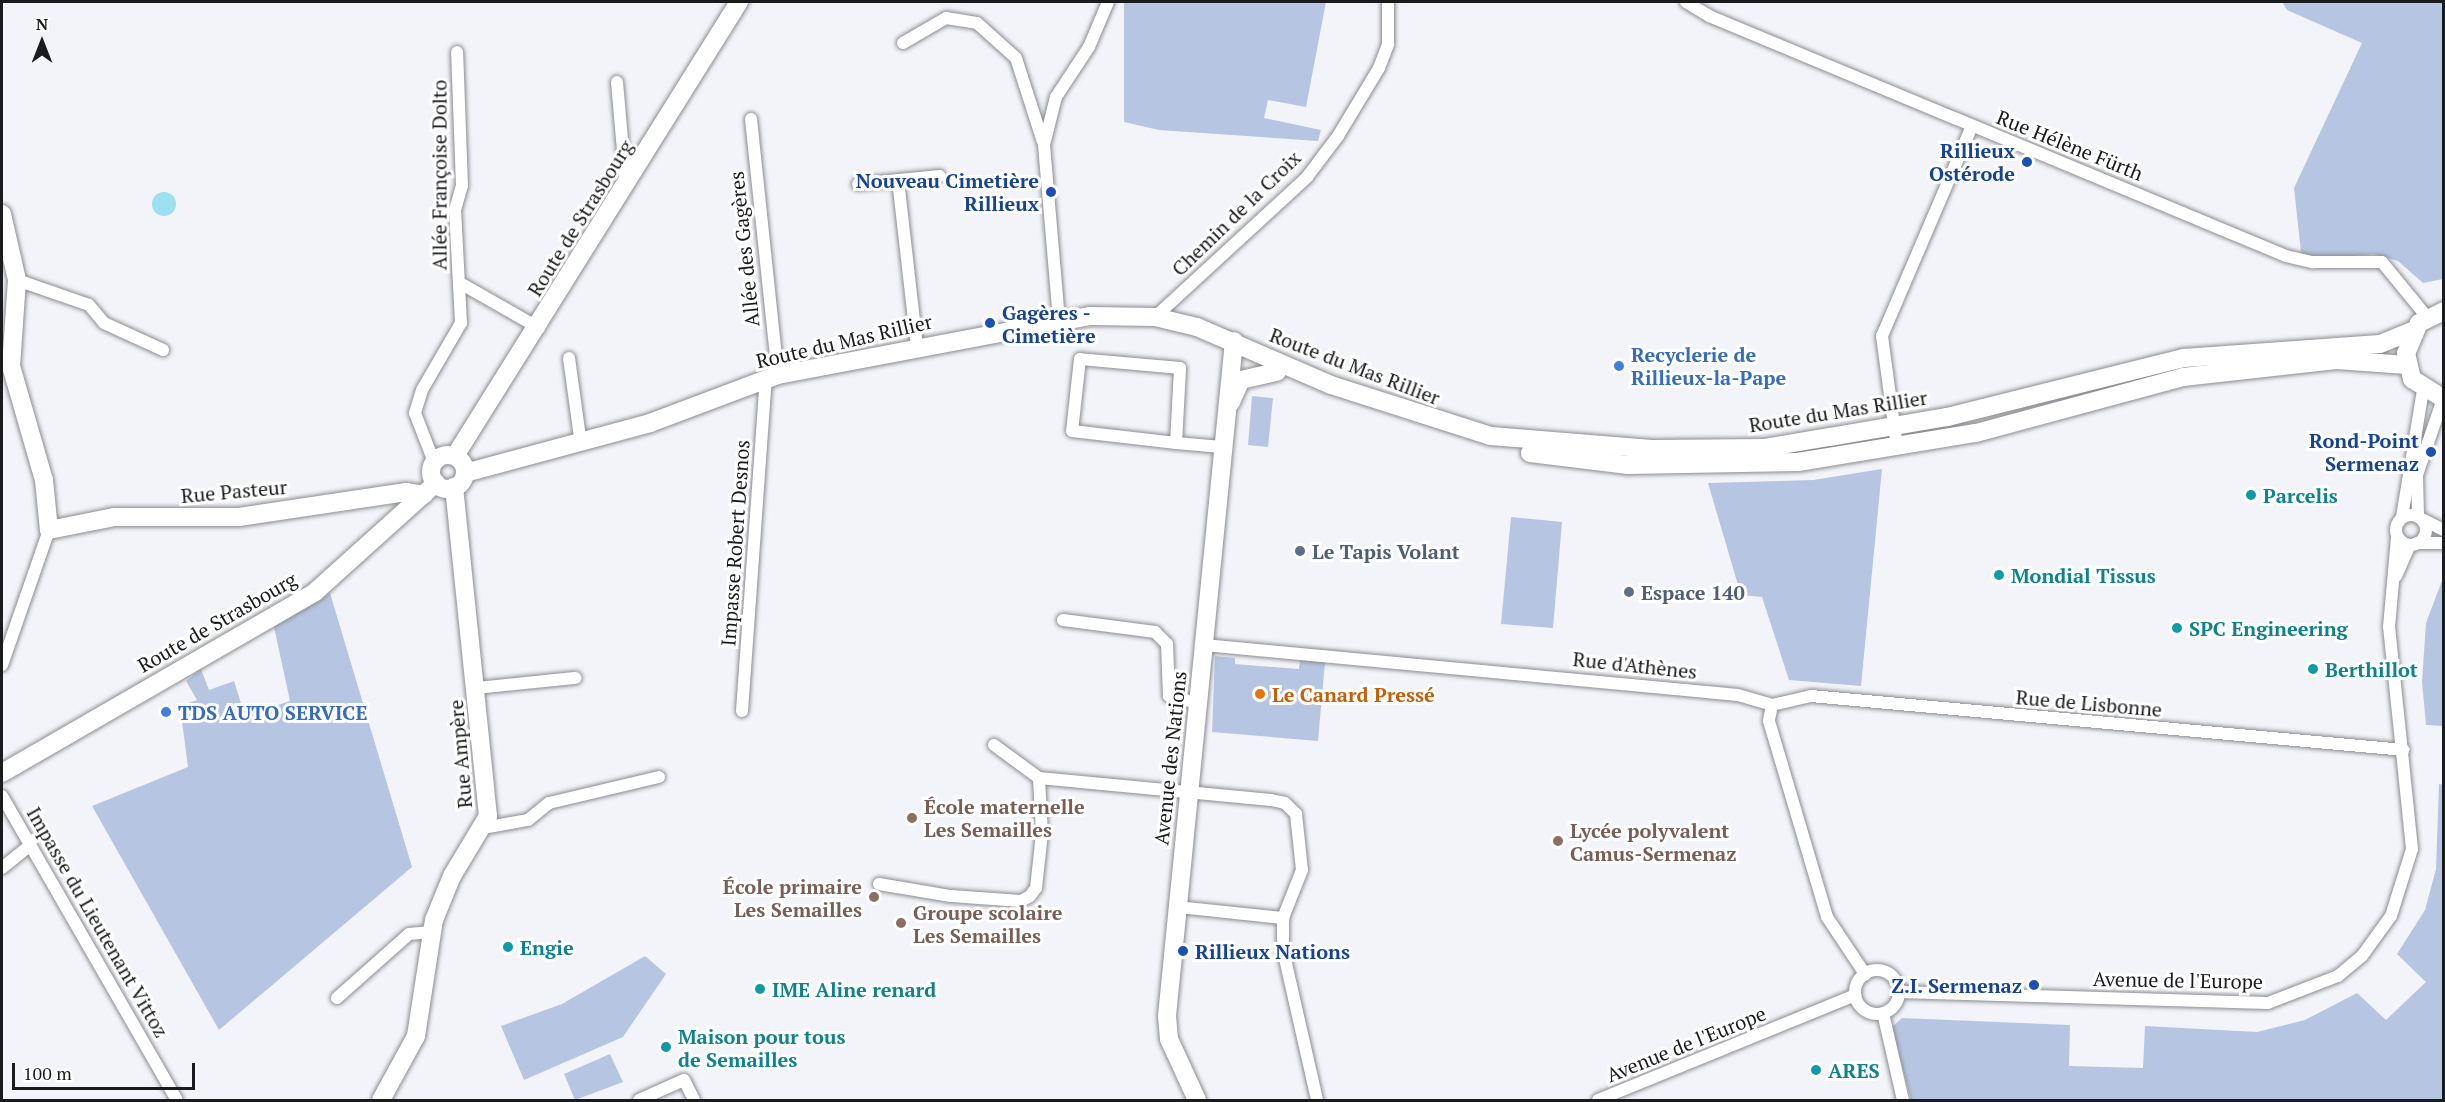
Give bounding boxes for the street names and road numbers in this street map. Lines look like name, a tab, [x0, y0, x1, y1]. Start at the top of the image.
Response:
street label: Allée Françoise Dolto	[427, 80, 451, 270]
street label: Rue Hélène Fürth	[1993, 105, 2147, 185]
street label: Route de Strasbourg	[522, 136, 638, 300]
street label: Chemin de la Croix	[1167, 145, 1305, 281]
street label: Allée des Gagères	[724, 170, 764, 328]
street label: Route du Mas Rillier	[754, 309, 934, 373]
street label: Route du Mas Rillier	[1267, 323, 1443, 409]
street label: Route du Mas Rillier	[1747, 385, 1929, 437]
street label: Impasse Robert Desnos	[716, 439, 754, 647]
street label: Rue Pasteur	[180, 474, 288, 508]
street label: Route de Strasbourg	[133, 567, 301, 677]
street label: Rue d'Athènes	[1572, 647, 1698, 683]
street label: Avenue des Nations	[1149, 670, 1191, 846]
street label: Rue de Lisbonne	[2015, 685, 2163, 721]
street label: Rue Ampère	[443, 699, 477, 809]
street label: Impasse du Lieutenant Vittoz	[22, 802, 174, 1042]
street label: Avenue de l'Europe	[2093, 967, 2263, 993]
street label: Avenue de l'Europe	[1603, 1001, 1769, 1087]

